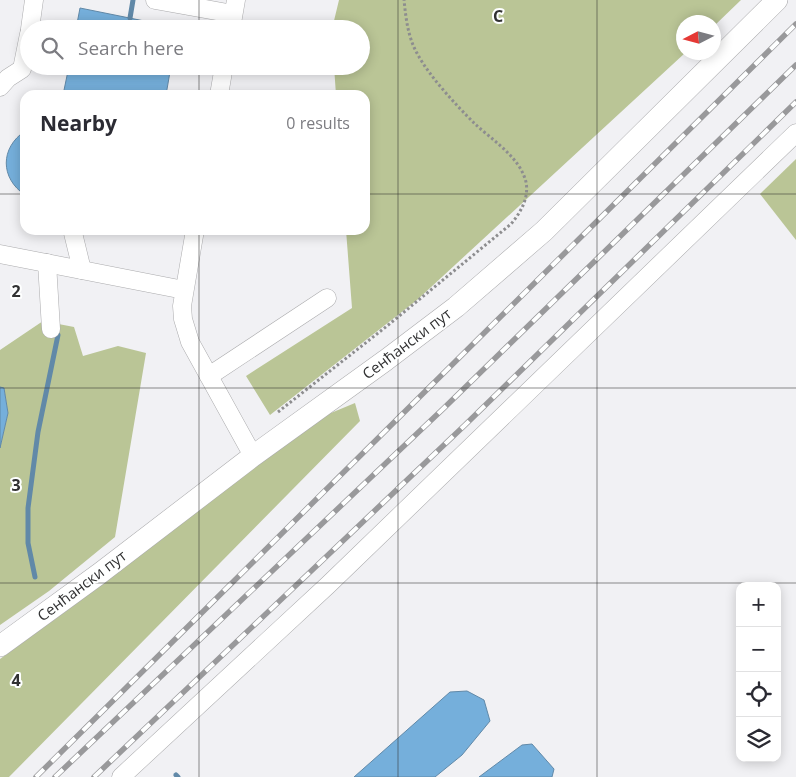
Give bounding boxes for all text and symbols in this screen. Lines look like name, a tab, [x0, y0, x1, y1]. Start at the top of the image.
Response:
text: C	[493, 5, 503, 27]
north arrow	[676, 15, 721, 60]
search box	[20, 20, 370, 75]
icon: search	[38, 34, 66, 62]
text: Search here	[78, 35, 184, 61]
text: Nearby	[40, 109, 117, 137]
text: 0 results	[286, 112, 350, 134]
text: 2	[11, 280, 21, 302]
street label: Сенћански пут	[358, 303, 455, 383]
text: 3	[11, 474, 21, 496]
street label: Сенћански пут	[33, 545, 130, 625]
map controls	[736, 582, 781, 762]
button: +	[736, 582, 781, 627]
button: −	[736, 627, 781, 672]
text: 4	[11, 669, 21, 691]
button: locate	[736, 672, 781, 717]
button: layers	[736, 717, 781, 762]

